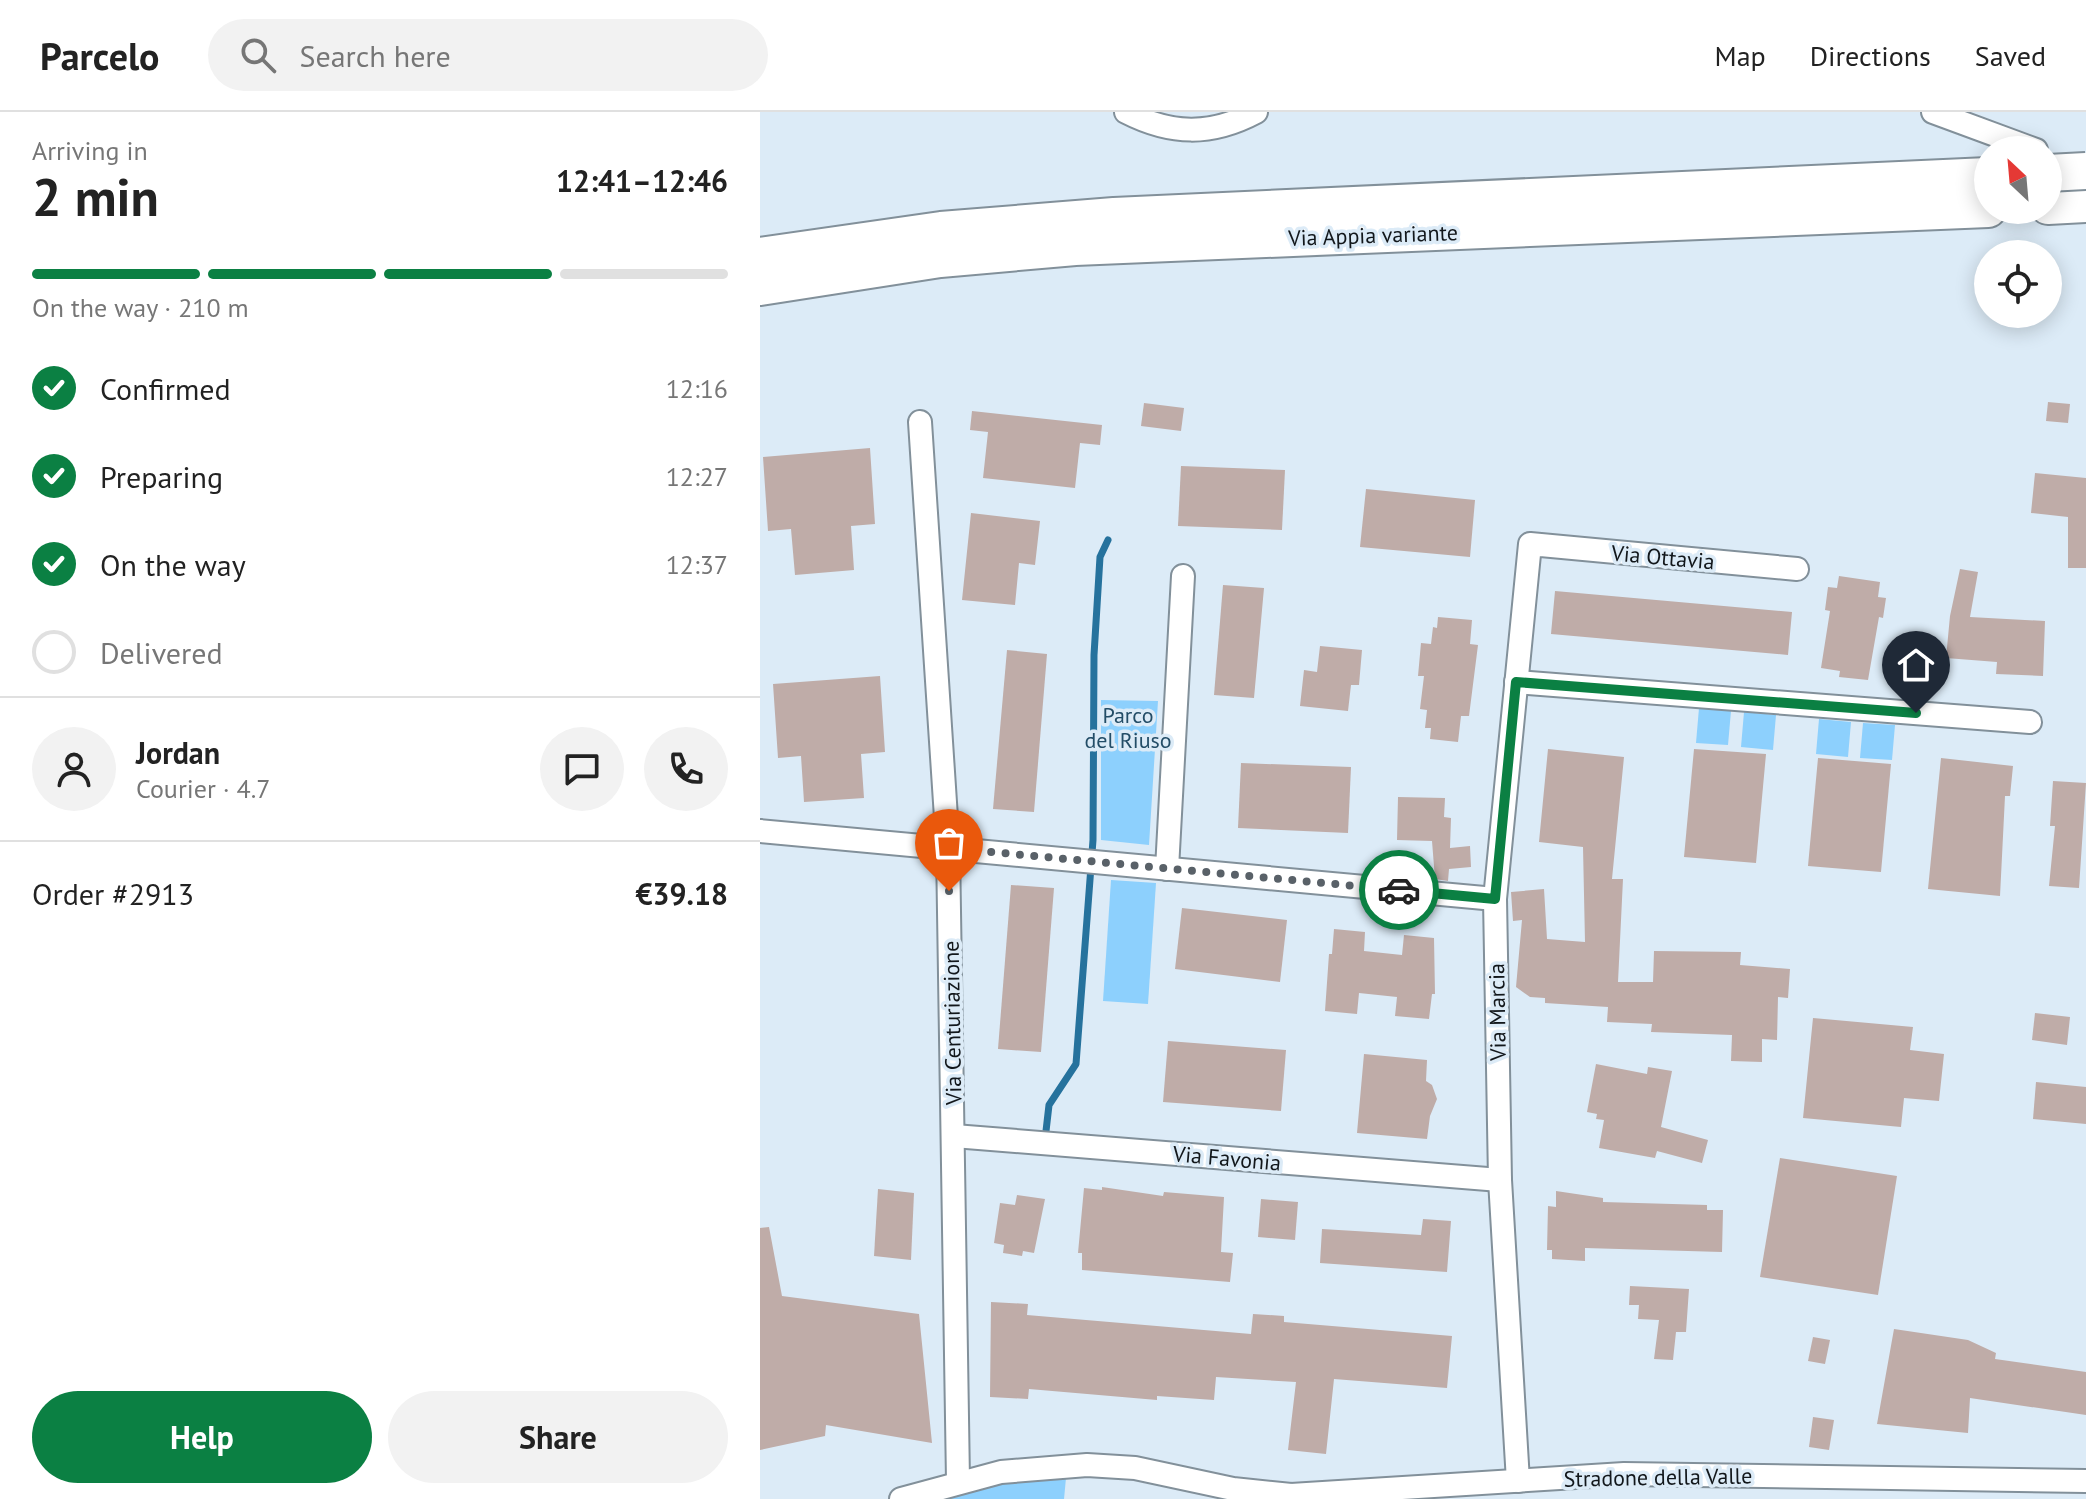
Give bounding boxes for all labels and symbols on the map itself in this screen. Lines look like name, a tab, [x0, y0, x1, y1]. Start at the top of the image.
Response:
north arrow	[1974, 136, 2062, 224]
street label: Via Appia variante	[1287, 218, 1458, 252]
street label: Via Ottavia	[1609, 538, 1716, 575]
pin	[1882, 631, 1950, 713]
park label: Parco del Riuso	[1084, 701, 1172, 754]
pin	[915, 809, 983, 891]
courier	[1359, 850, 1439, 930]
street label: Via Centuriazione	[937, 941, 967, 1106]
street label: Via Marcia	[1482, 963, 1512, 1062]
street label: Via Favonia	[1171, 1139, 1282, 1177]
street label: Stradone della Valle	[1563, 1461, 1753, 1493]

